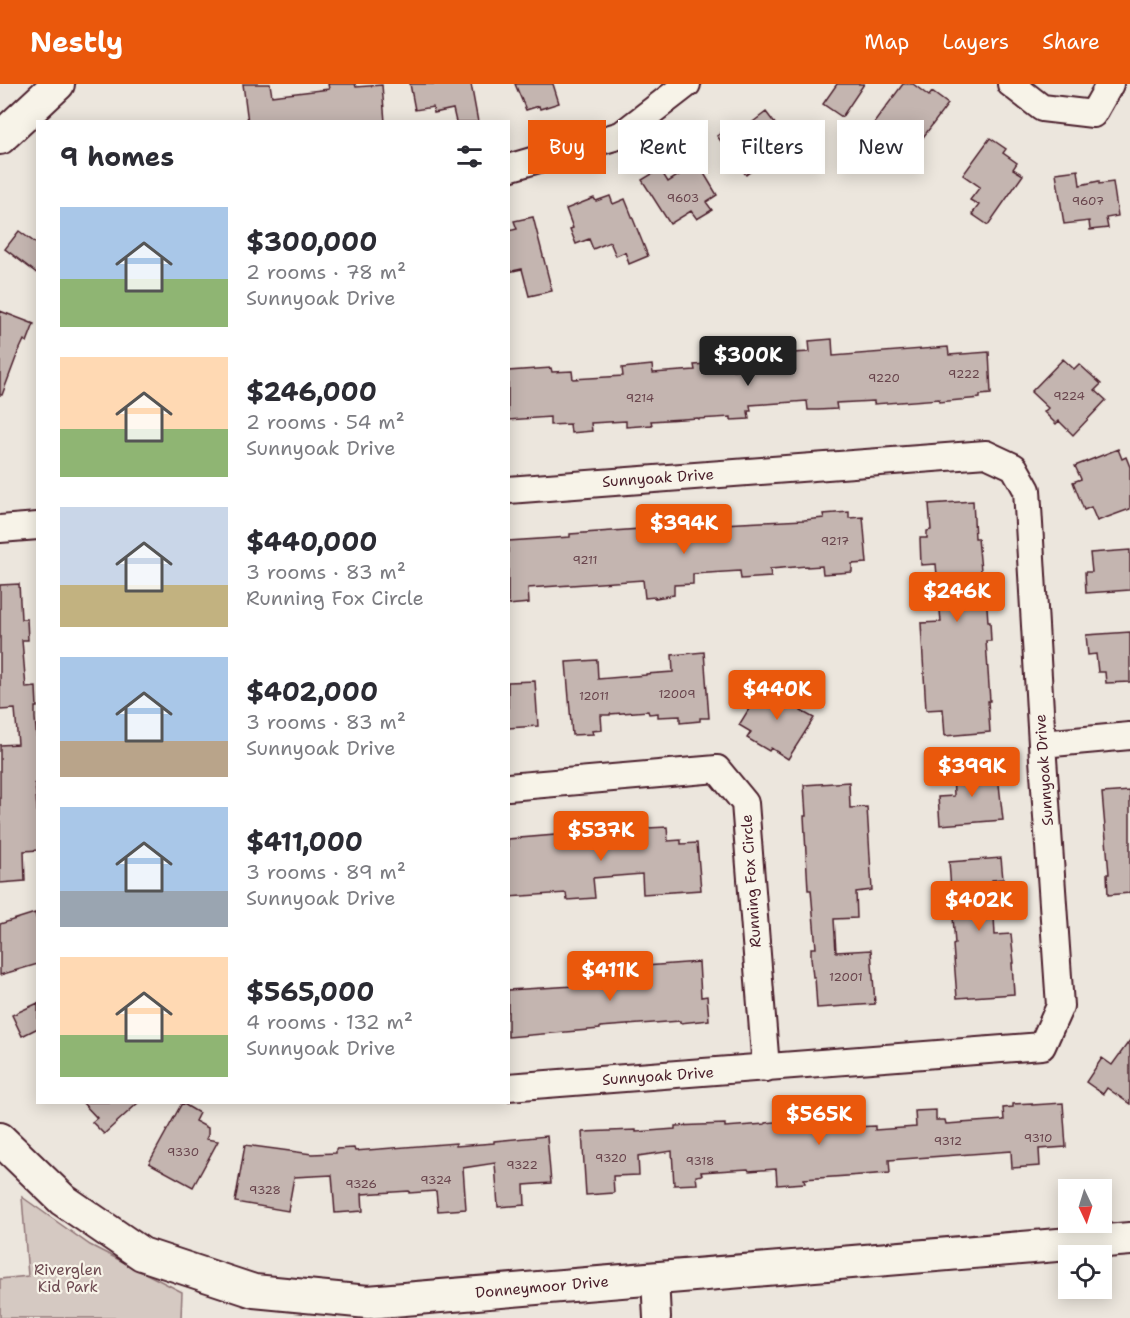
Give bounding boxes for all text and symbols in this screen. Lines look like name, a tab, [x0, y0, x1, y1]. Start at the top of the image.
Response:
text: Nestly	[30, 23, 123, 61]
text: Map	[864, 28, 909, 56]
text: Layers	[942, 28, 1009, 56]
text: Share	[1042, 28, 1100, 56]
chip: Buy	[528, 120, 606, 174]
chip: Rent	[618, 120, 708, 174]
chip: Filters	[720, 120, 825, 174]
chip: New	[837, 120, 924, 174]
text: 9 homes	[60, 139, 174, 174]
icon: filters	[453, 140, 486, 173]
house number: 9603	[667, 190, 699, 206]
house number: 9607	[1072, 193, 1104, 209]
text: $300,000	[246, 224, 377, 259]
icon: home	[108, 231, 180, 303]
text: 2 rooms · 78 m²	[246, 259, 406, 285]
text: Sunnyoak Drive	[246, 285, 396, 311]
pin: $300K	[706, 336, 790, 387]
text: $300K	[713, 342, 783, 368]
house number: 9222	[948, 366, 980, 382]
house number: 9220	[868, 370, 900, 386]
text: $246,000	[246, 374, 377, 409]
icon: home	[108, 381, 180, 453]
house number: 9224	[1053, 388, 1085, 404]
house number: 9214	[626, 390, 654, 406]
text: 2 rooms · 54 m²	[246, 409, 405, 435]
text: Sunnyoak Drive	[246, 435, 396, 461]
street label: Sunnyoak Drive	[601, 464, 715, 492]
pin: $394K	[642, 504, 726, 555]
text: $394K	[650, 510, 718, 536]
text: $440,000	[246, 524, 378, 559]
icon: home	[108, 531, 180, 603]
house number: 9217	[821, 533, 849, 549]
house number: 9211	[572, 552, 598, 568]
text: 3 rooms · 83 m²	[246, 559, 406, 585]
pin: $246K	[915, 572, 999, 623]
text: $246K	[923, 578, 991, 604]
text: Running Fox Circle	[246, 585, 424, 611]
pin: $440K	[735, 670, 819, 721]
text: $402,000	[246, 674, 378, 709]
text: $440K	[742, 676, 812, 702]
icon: home	[108, 681, 180, 753]
house number: 12009	[658, 686, 696, 702]
house number: 12011	[579, 688, 609, 704]
text: 3 rooms · 83 m²	[246, 709, 406, 735]
street label: Sunnyoak Drive	[1030, 713, 1058, 827]
text: Sunnyoak Drive	[246, 735, 396, 761]
pin: $399K	[930, 747, 1014, 798]
text: $399K	[938, 753, 1006, 779]
pin: $537K	[559, 811, 643, 862]
street label: Running Fox Circle	[736, 814, 766, 948]
text: $537K	[568, 817, 634, 843]
text: $411,000	[246, 824, 363, 859]
icon: home	[108, 831, 180, 903]
text: 3 rooms · 89 m²	[246, 859, 406, 885]
pin: $402K	[937, 881, 1021, 932]
text: Sunnyoak Drive	[246, 885, 396, 911]
text: $402K	[945, 887, 1013, 913]
pin: $411K	[568, 951, 652, 1002]
text: $411K	[581, 957, 639, 983]
house number: 12001	[829, 969, 863, 985]
text: $565,000	[246, 974, 374, 1009]
icon: home	[108, 981, 180, 1053]
text: 4 rooms · 132 m²	[246, 1009, 413, 1035]
text: Sunnyoak Drive	[246, 1035, 396, 1061]
street label: Sunnyoak Drive	[601, 1062, 715, 1090]
pin: $565K	[777, 1095, 861, 1146]
text: $565K	[786, 1101, 852, 1127]
house number: 9310	[1024, 1130, 1052, 1146]
house number: 9312	[934, 1133, 962, 1149]
house number: 9330	[167, 1144, 199, 1160]
house number: 9320	[595, 1150, 627, 1166]
house number: 9318	[686, 1153, 714, 1169]
house number: 9322	[506, 1157, 538, 1173]
house number: 9324	[420, 1172, 452, 1188]
house number: 9326	[345, 1176, 377, 1192]
north arrow	[1058, 1179, 1112, 1233]
map controls	[1058, 1179, 1112, 1299]
house number: 9328	[249, 1182, 281, 1198]
button: locate	[1058, 1245, 1112, 1299]
park label: Riverglen Kid Park	[34, 1260, 102, 1297]
street label: Donneymoor Drive	[474, 1271, 610, 1303]

